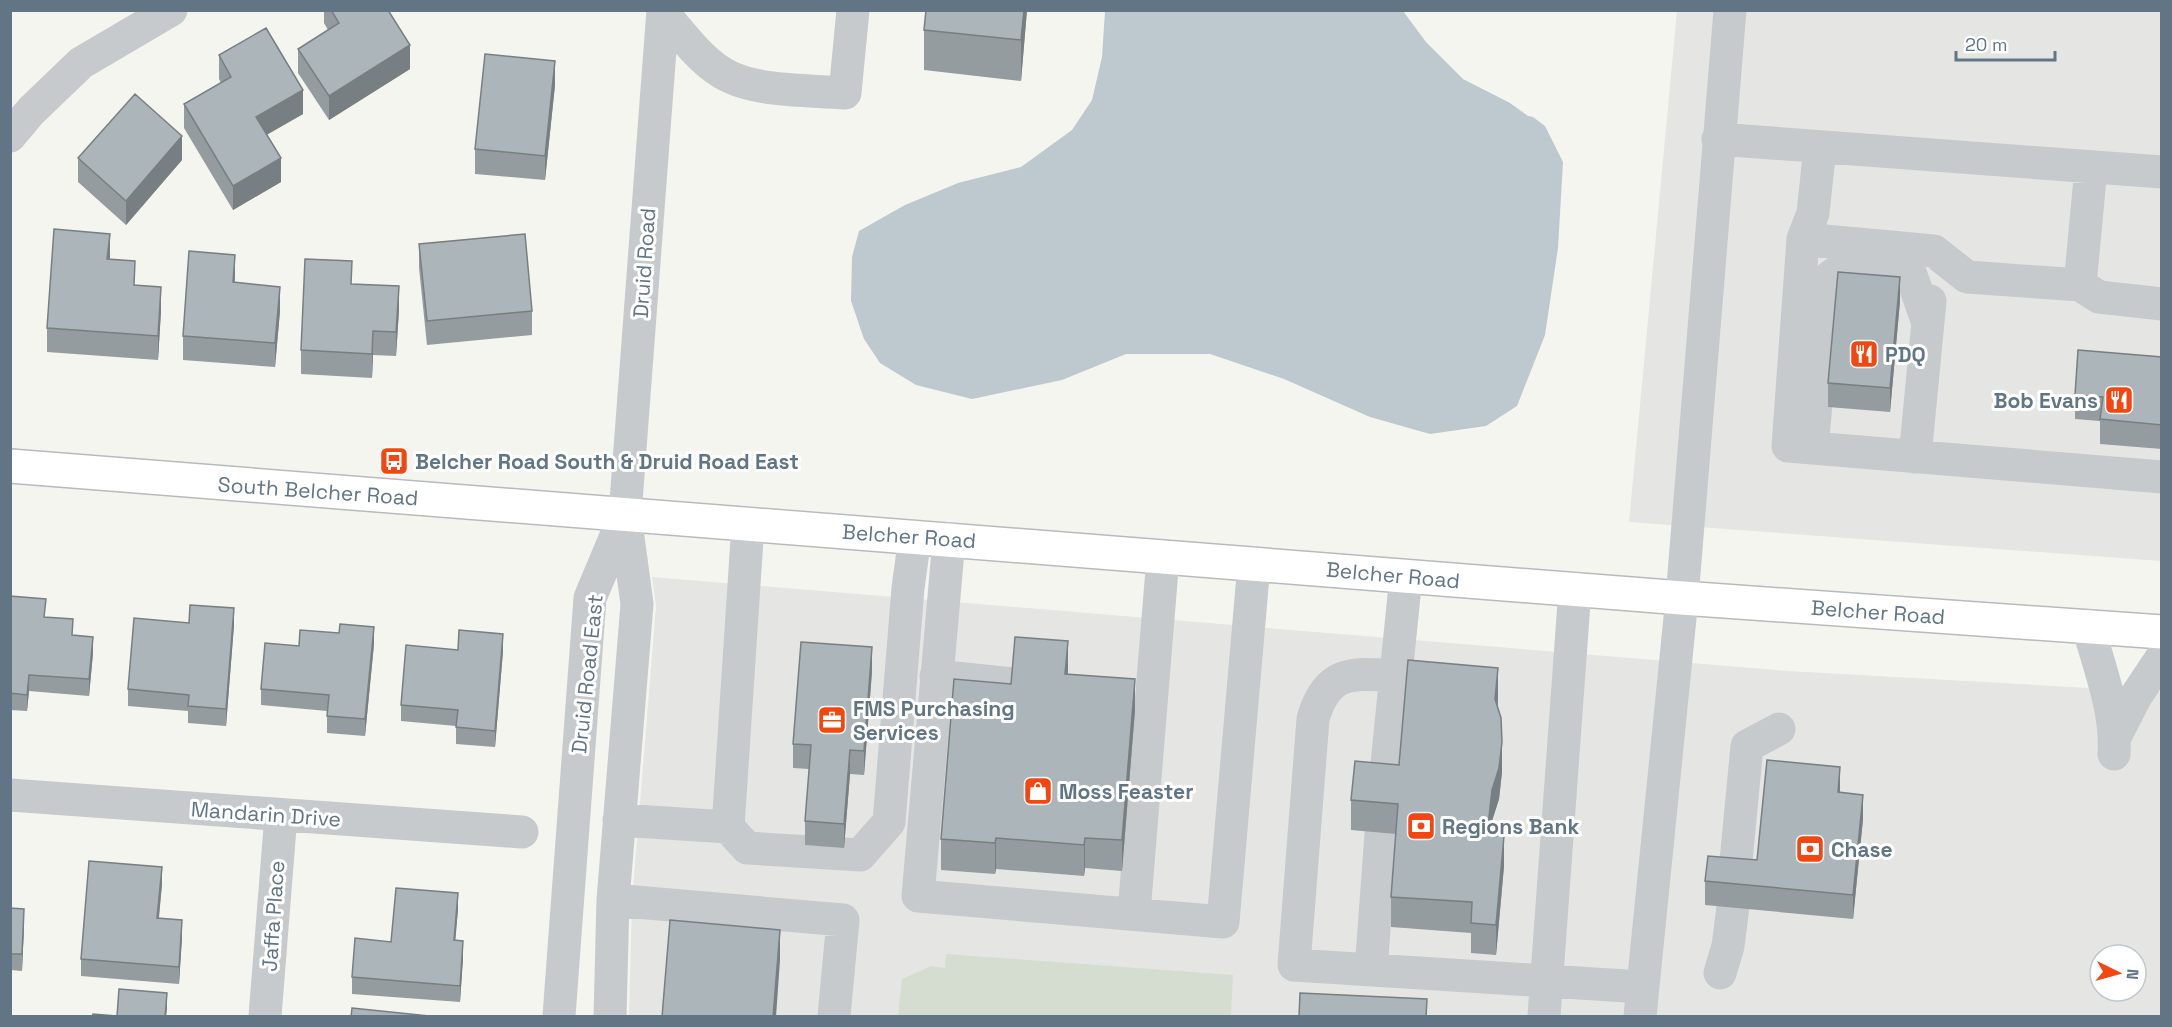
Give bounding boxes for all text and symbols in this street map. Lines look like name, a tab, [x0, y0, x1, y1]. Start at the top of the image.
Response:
scale bar	[1956, 24, 2055, 62]
text: 20 m	[1965, 33, 2008, 56]
street label: Druid Road	[627, 207, 661, 319]
restaurant icon: PDQ	[1848, 338, 1880, 370]
place label: PDQ	[1885, 341, 1926, 368]
restaurant icon: Bob Evans	[2103, 384, 2135, 416]
place label: Bob Evans	[1994, 387, 2098, 414]
bus stop icon: Belcher Road South & Druid Road East	[378, 445, 410, 477]
place label: Belcher Road South & Druid Road East	[415, 448, 799, 475]
street label: South Belcher Road	[217, 471, 419, 511]
street label: Belcher Road	[841, 518, 977, 554]
street label: Belcher Road	[1325, 556, 1461, 594]
street label: Druid Road East	[565, 593, 609, 755]
street label: Belcher Road	[1810, 594, 1946, 630]
place label: FMS Purchasing Services	[853, 695, 1015, 746]
office icon: FMS Purchasing Services	[816, 704, 848, 736]
shop icon: Moss Feaster	[1022, 775, 1054, 807]
place label: Moss Feaster	[1059, 778, 1193, 805]
street label: Mandarin Drive	[190, 795, 342, 833]
bank icon: Regions Bank	[1405, 810, 1437, 842]
place label: Regions Bank	[1442, 813, 1580, 840]
bank icon: Chase	[1794, 833, 1826, 865]
place label: Chase	[1831, 836, 1893, 863]
street label: Jaffa Place	[256, 860, 290, 972]
north arrow	[2088, 943, 2148, 1003]
text: N	[2122, 968, 2143, 981]

